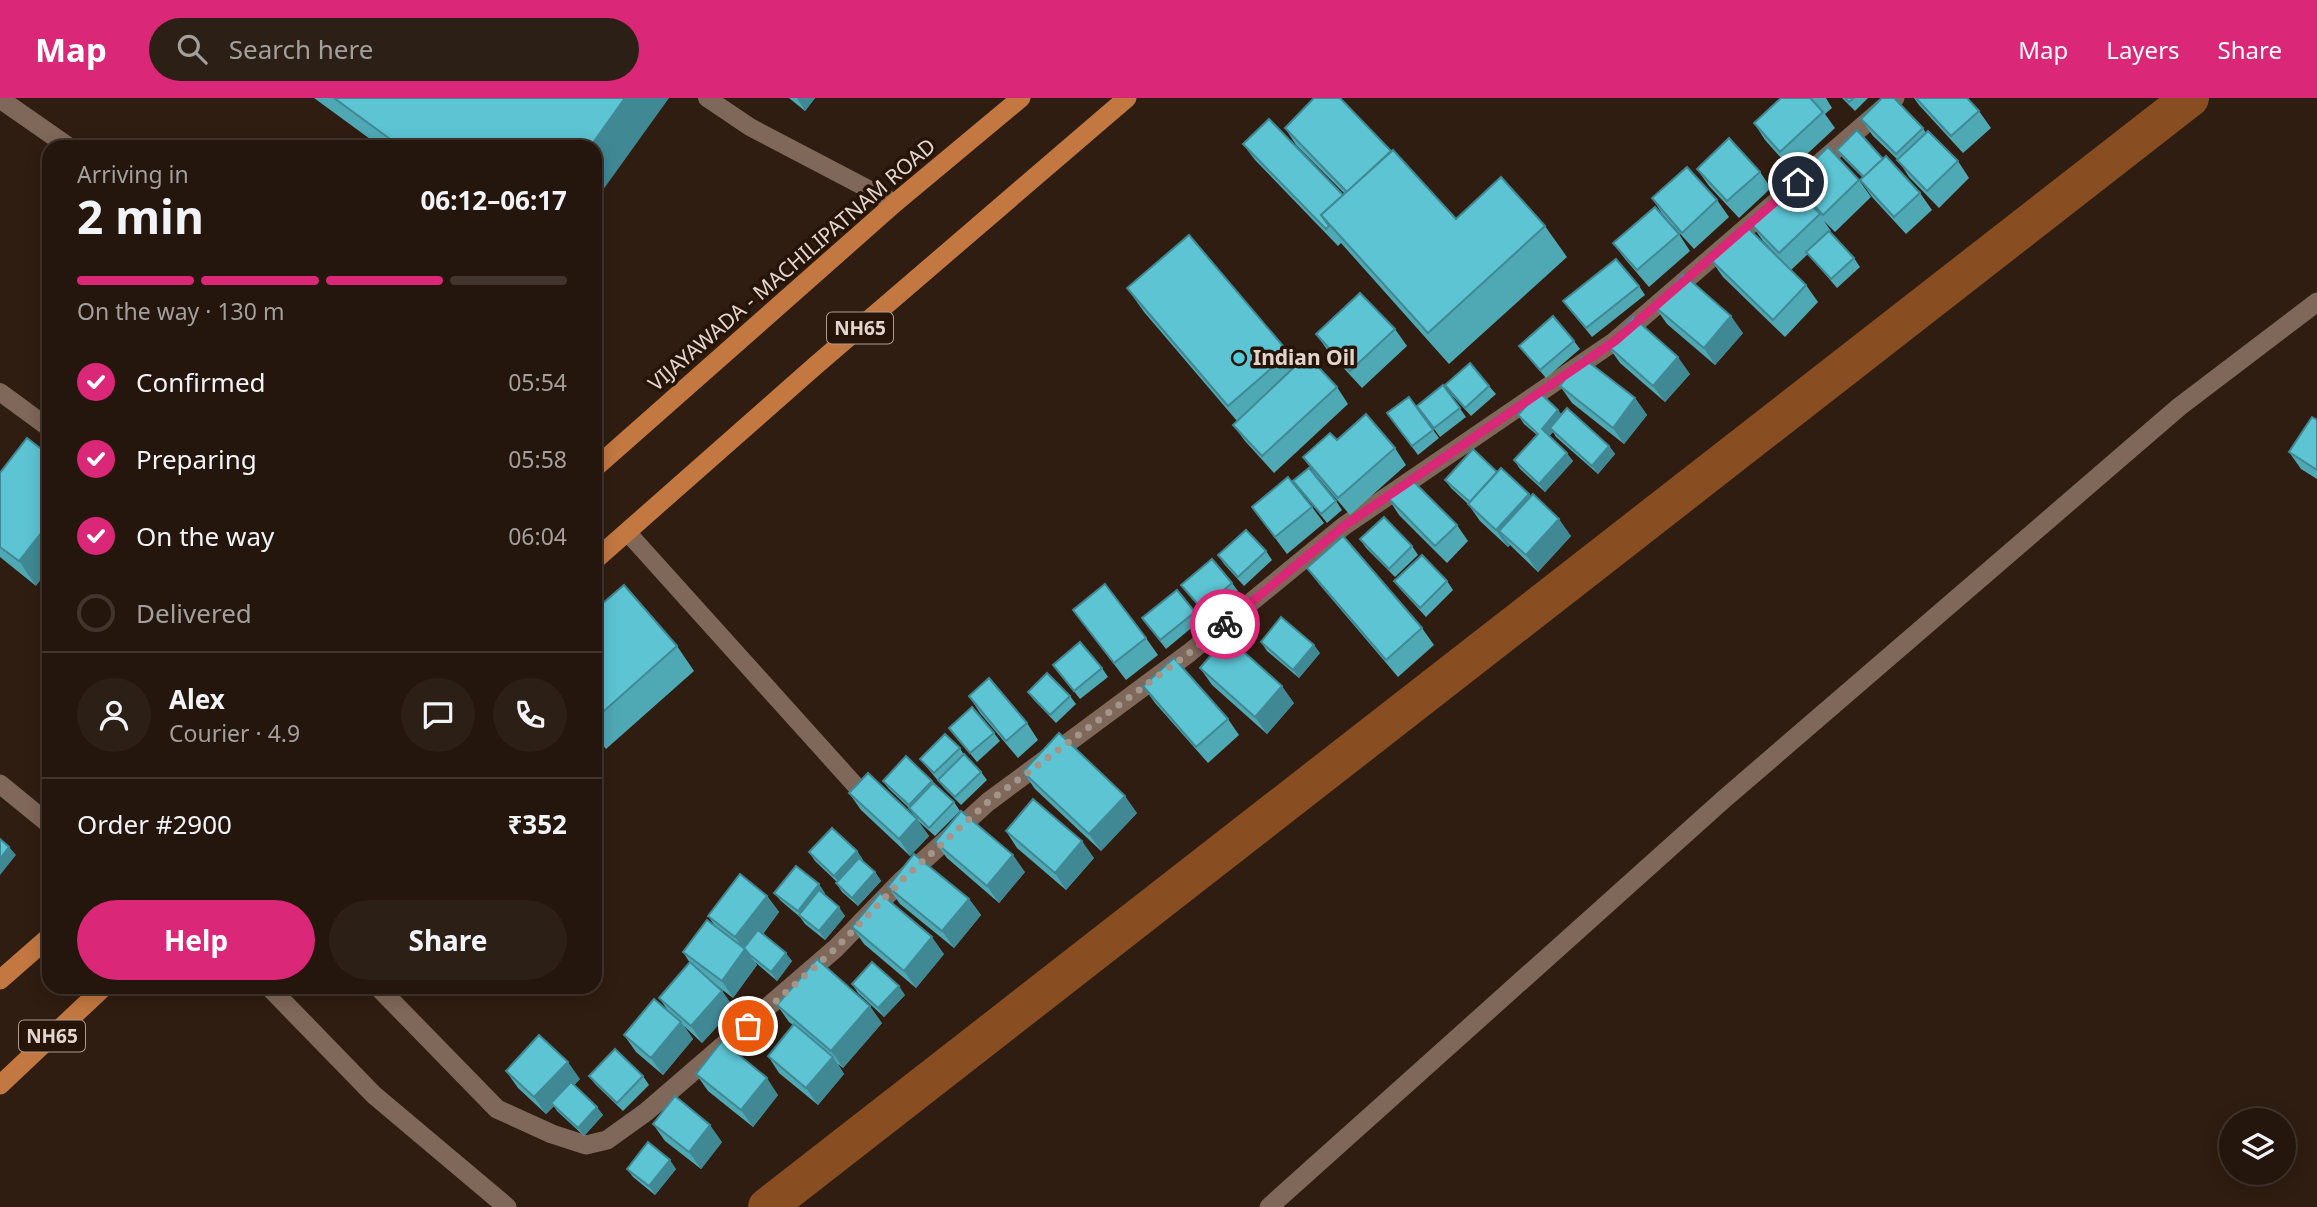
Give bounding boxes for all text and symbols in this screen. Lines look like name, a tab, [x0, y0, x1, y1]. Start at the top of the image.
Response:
search box	[149, 18, 639, 81]
text: Map	[35, 27, 107, 72]
icon: search	[173, 30, 211, 68]
text: Search here	[229, 31, 373, 67]
text: Map	[2018, 33, 2068, 66]
text: Layers	[2106, 33, 2180, 66]
text: Share	[2218, 33, 2282, 66]
street label: VIJAYAWADA - MACHILIPATNAM ROAD	[642, 132, 941, 397]
pin	[1768, 152, 1828, 212]
text: Arriving in	[77, 158, 189, 190]
icon: home	[1779, 163, 1817, 201]
text: 06:12–06:17	[420, 182, 567, 218]
text: 2 min	[77, 185, 204, 247]
text: On the way · 130 m	[77, 295, 284, 327]
road number: NH65	[827, 312, 893, 344]
place label: Indian Oil	[1253, 343, 1355, 371]
marker: Indian Oil	[1231, 350, 1247, 366]
icon: check	[77, 363, 115, 401]
text: Confirmed	[136, 364, 266, 400]
text: 05:54	[508, 366, 567, 398]
icon: check	[77, 440, 115, 478]
text: Preparing	[136, 441, 257, 477]
text: 05:58	[508, 443, 567, 475]
icon: check	[77, 517, 115, 555]
text: On the way	[136, 518, 274, 554]
text: 06:04	[508, 520, 567, 552]
courier	[1190, 589, 1260, 659]
text: Delivered	[136, 595, 252, 631]
icon: bike	[1206, 605, 1244, 643]
button: person	[77, 678, 151, 752]
button: chat	[401, 678, 475, 752]
button: phone	[493, 678, 567, 752]
text: Alex	[169, 681, 225, 717]
text: Courier · 4.9	[169, 717, 300, 749]
text: Order #2900	[77, 806, 232, 842]
text: ₹352	[508, 806, 567, 842]
button: Help	[77, 900, 315, 980]
button: Share	[329, 900, 567, 980]
pin	[718, 996, 778, 1056]
icon: bag	[729, 1007, 767, 1045]
road number: NH65	[19, 1020, 85, 1052]
map controls	[2219, 1108, 2296, 1185]
button: layers	[2219, 1108, 2296, 1185]

